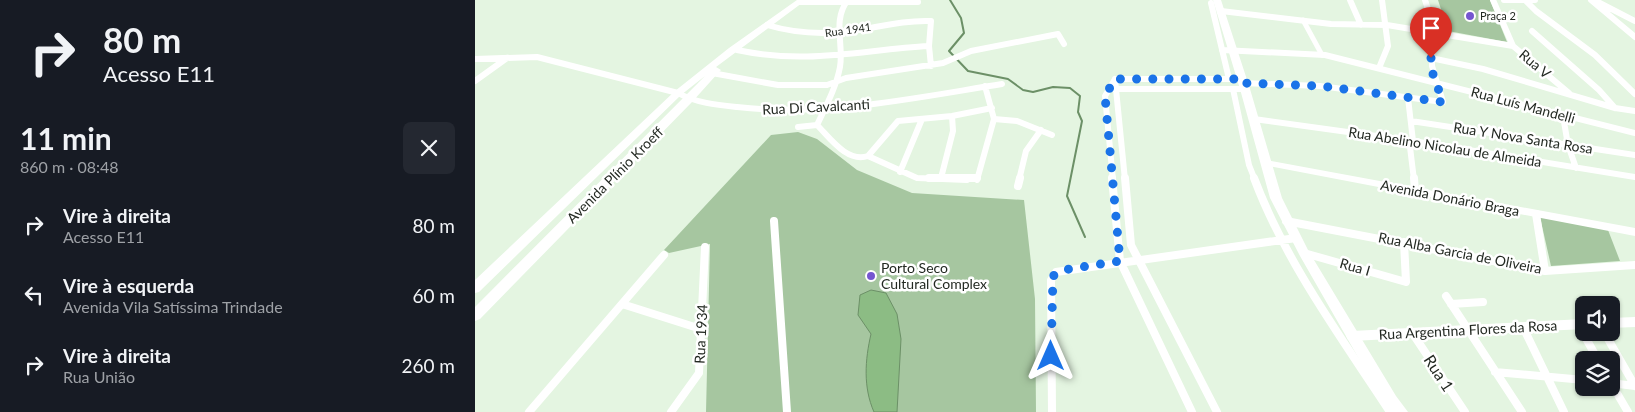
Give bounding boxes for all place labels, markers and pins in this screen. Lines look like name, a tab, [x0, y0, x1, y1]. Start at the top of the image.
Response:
pin	[1410, 7, 1452, 58]
place label: Praça 2	[1480, 9, 1516, 22]
marker: Praça 2	[1464, 10, 1476, 22]
place label: Porto Seco Cultural Complex	[881, 259, 987, 292]
marker: Porto Seco Cultural Complex	[865, 270, 877, 282]

